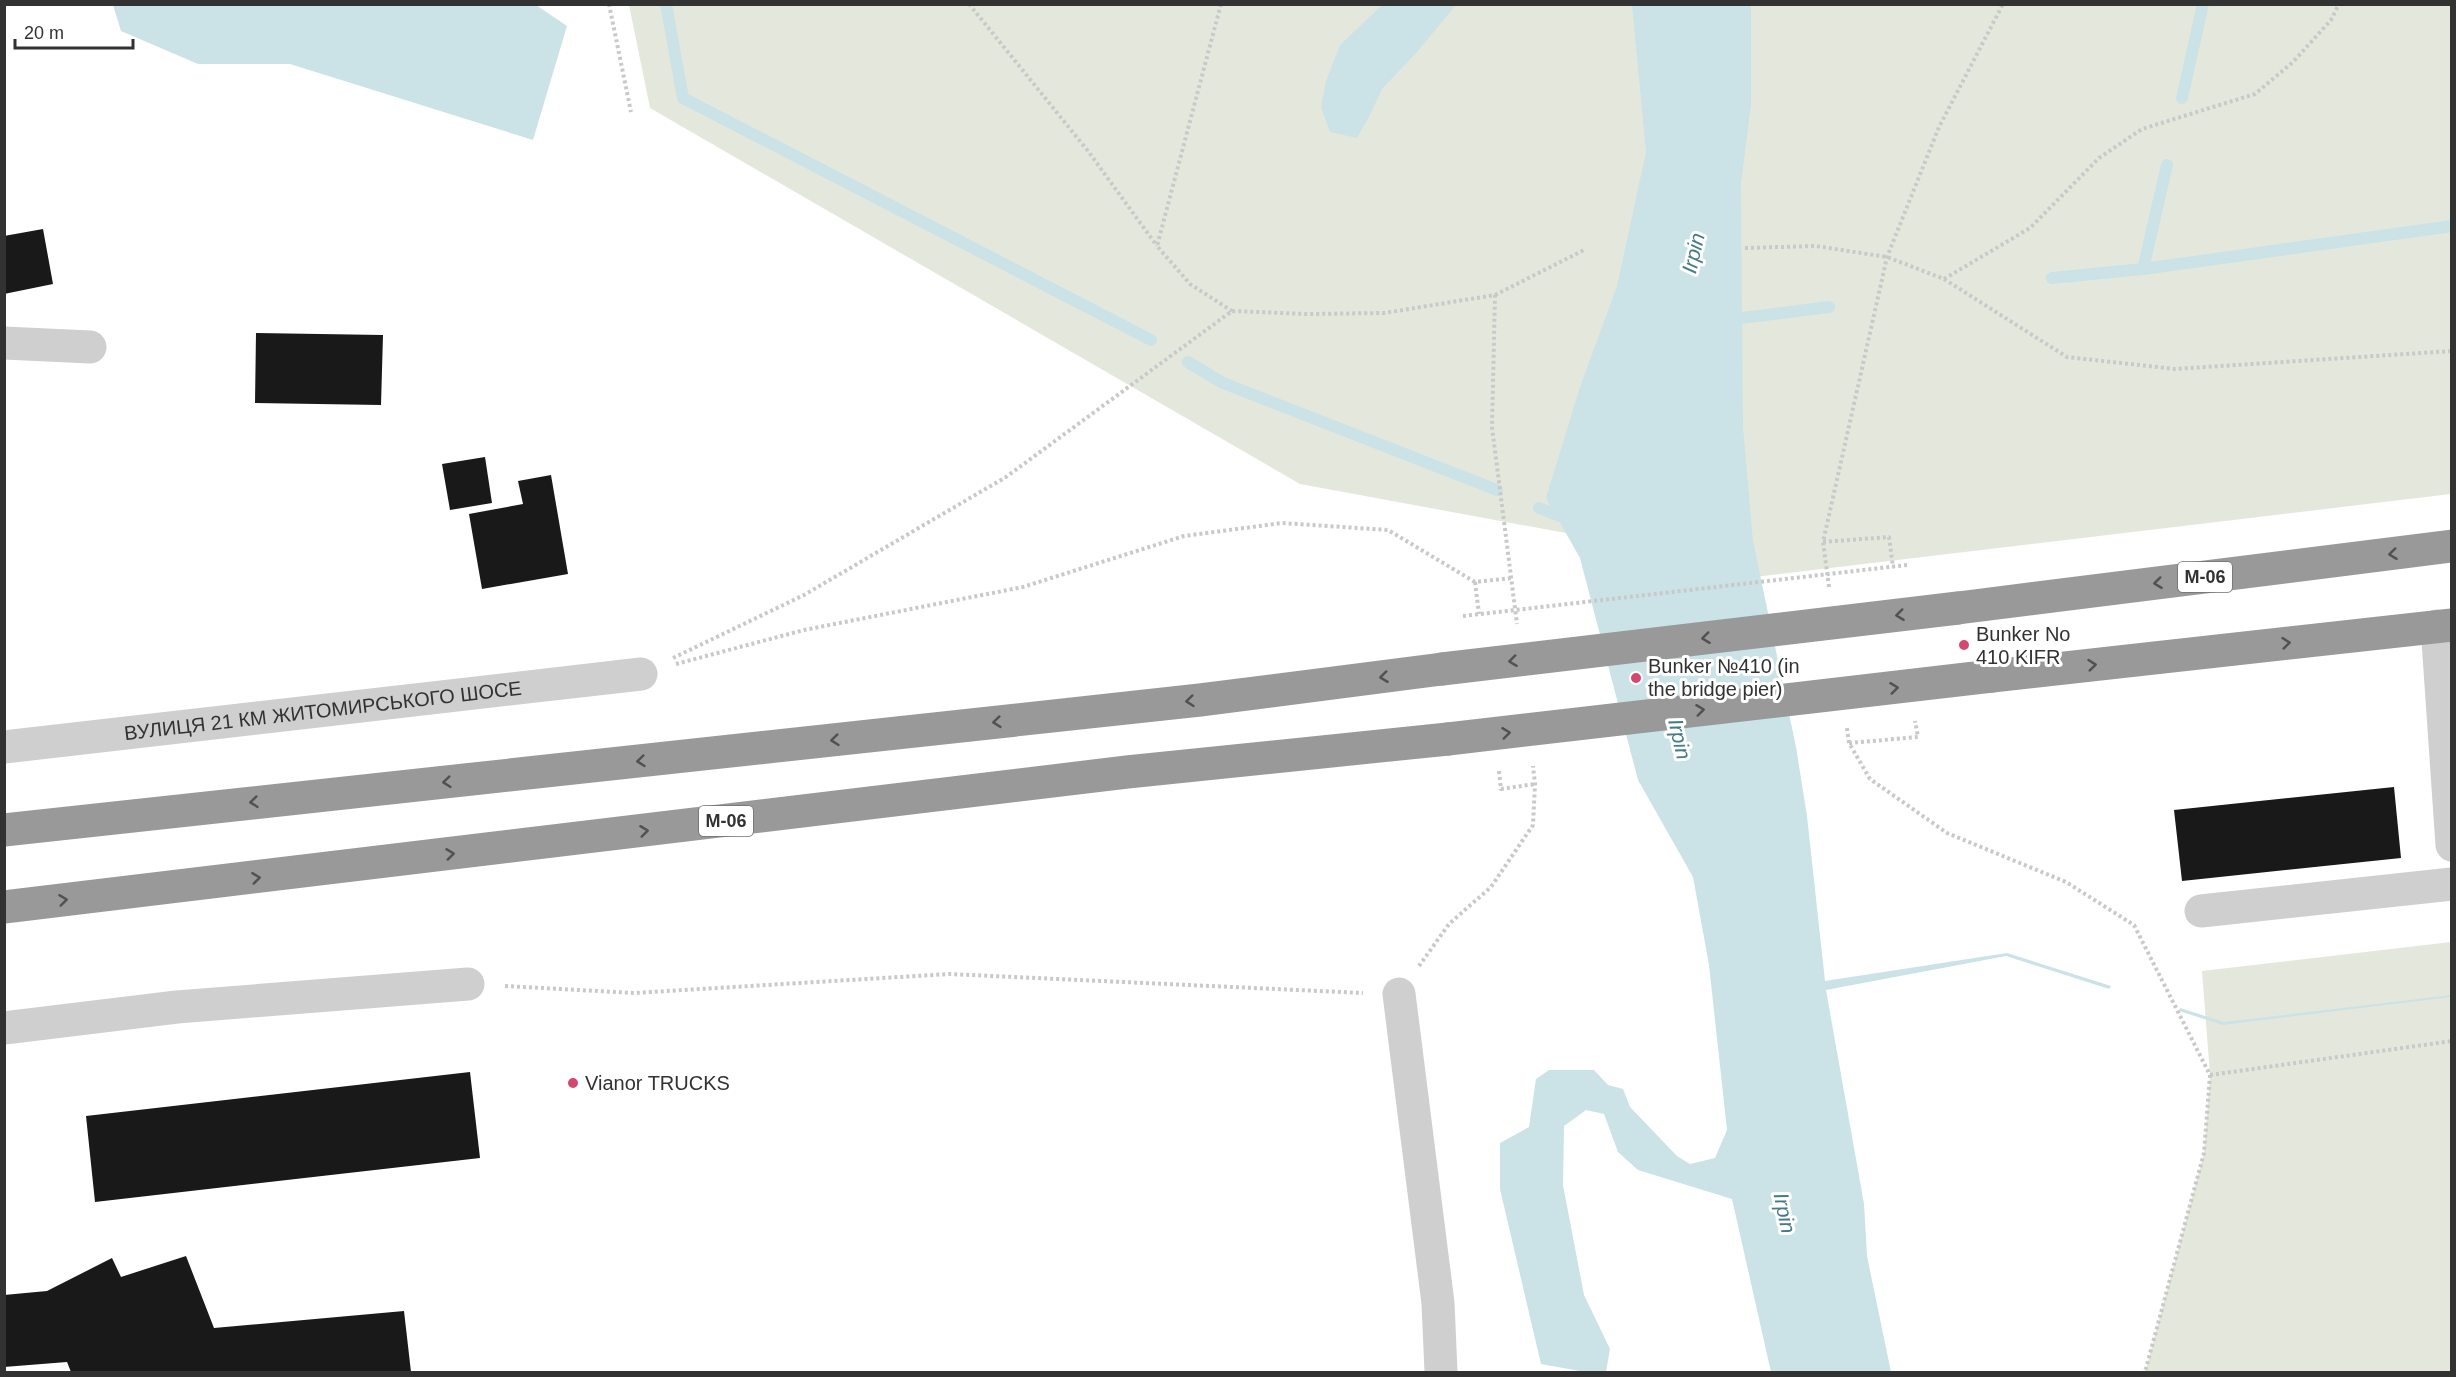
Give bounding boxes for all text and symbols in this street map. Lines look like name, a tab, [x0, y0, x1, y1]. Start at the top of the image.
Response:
scale bar	[15, 12, 134, 50]
text: 20 m	[24, 23, 64, 43]
water label: Irpin	[1677, 231, 1709, 275]
one-way arrow	[2389, 547, 2398, 559]
road number: М-06	[2178, 562, 2232, 592]
one-way arrow	[2154, 576, 2163, 589]
one-way arrow	[1895, 608, 1905, 621]
place label: Bunker No 410 KIFR	[1976, 623, 2071, 668]
one-way arrow	[1702, 631, 1711, 644]
marker: Bunker No 410 KIFR	[1957, 638, 1971, 652]
one-way arrow	[2281, 638, 2290, 650]
one-way arrow	[1508, 654, 1517, 666]
place label: Bunker №410 (in the bridge pier)	[1648, 655, 1800, 700]
one-way arrow	[2087, 659, 2096, 672]
one-way arrow	[1379, 670, 1388, 682]
marker: Bunker №410 (in the bridge pier)	[1629, 671, 1643, 685]
street label: ВУЛИЦЯ 21 КМ ЖИТОМИРСЬКОГО ШОСЕ	[123, 677, 523, 744]
one-way arrow	[1889, 682, 1898, 695]
one-way arrow	[1186, 694, 1195, 707]
one-way arrow	[1695, 704, 1705, 717]
one-way arrow	[992, 715, 1001, 728]
water label: Irpin	[1664, 717, 1696, 761]
one-way arrow	[1502, 727, 1511, 739]
one-way arrow	[831, 733, 840, 746]
one-way arrow	[637, 754, 646, 766]
one-way arrow	[443, 775, 452, 787]
one-way arrow	[249, 796, 258, 808]
road number: М-06	[699, 806, 753, 836]
one-way arrow	[639, 825, 648, 838]
one-way arrow	[445, 849, 455, 861]
one-way arrow	[252, 872, 261, 885]
one-way arrow	[58, 894, 67, 907]
place label: Vianor TRUCKS	[585, 1072, 730, 1094]
marker: Vianor TRUCKS	[566, 1076, 580, 1090]
water label: Irpin	[1770, 1191, 1800, 1235]

